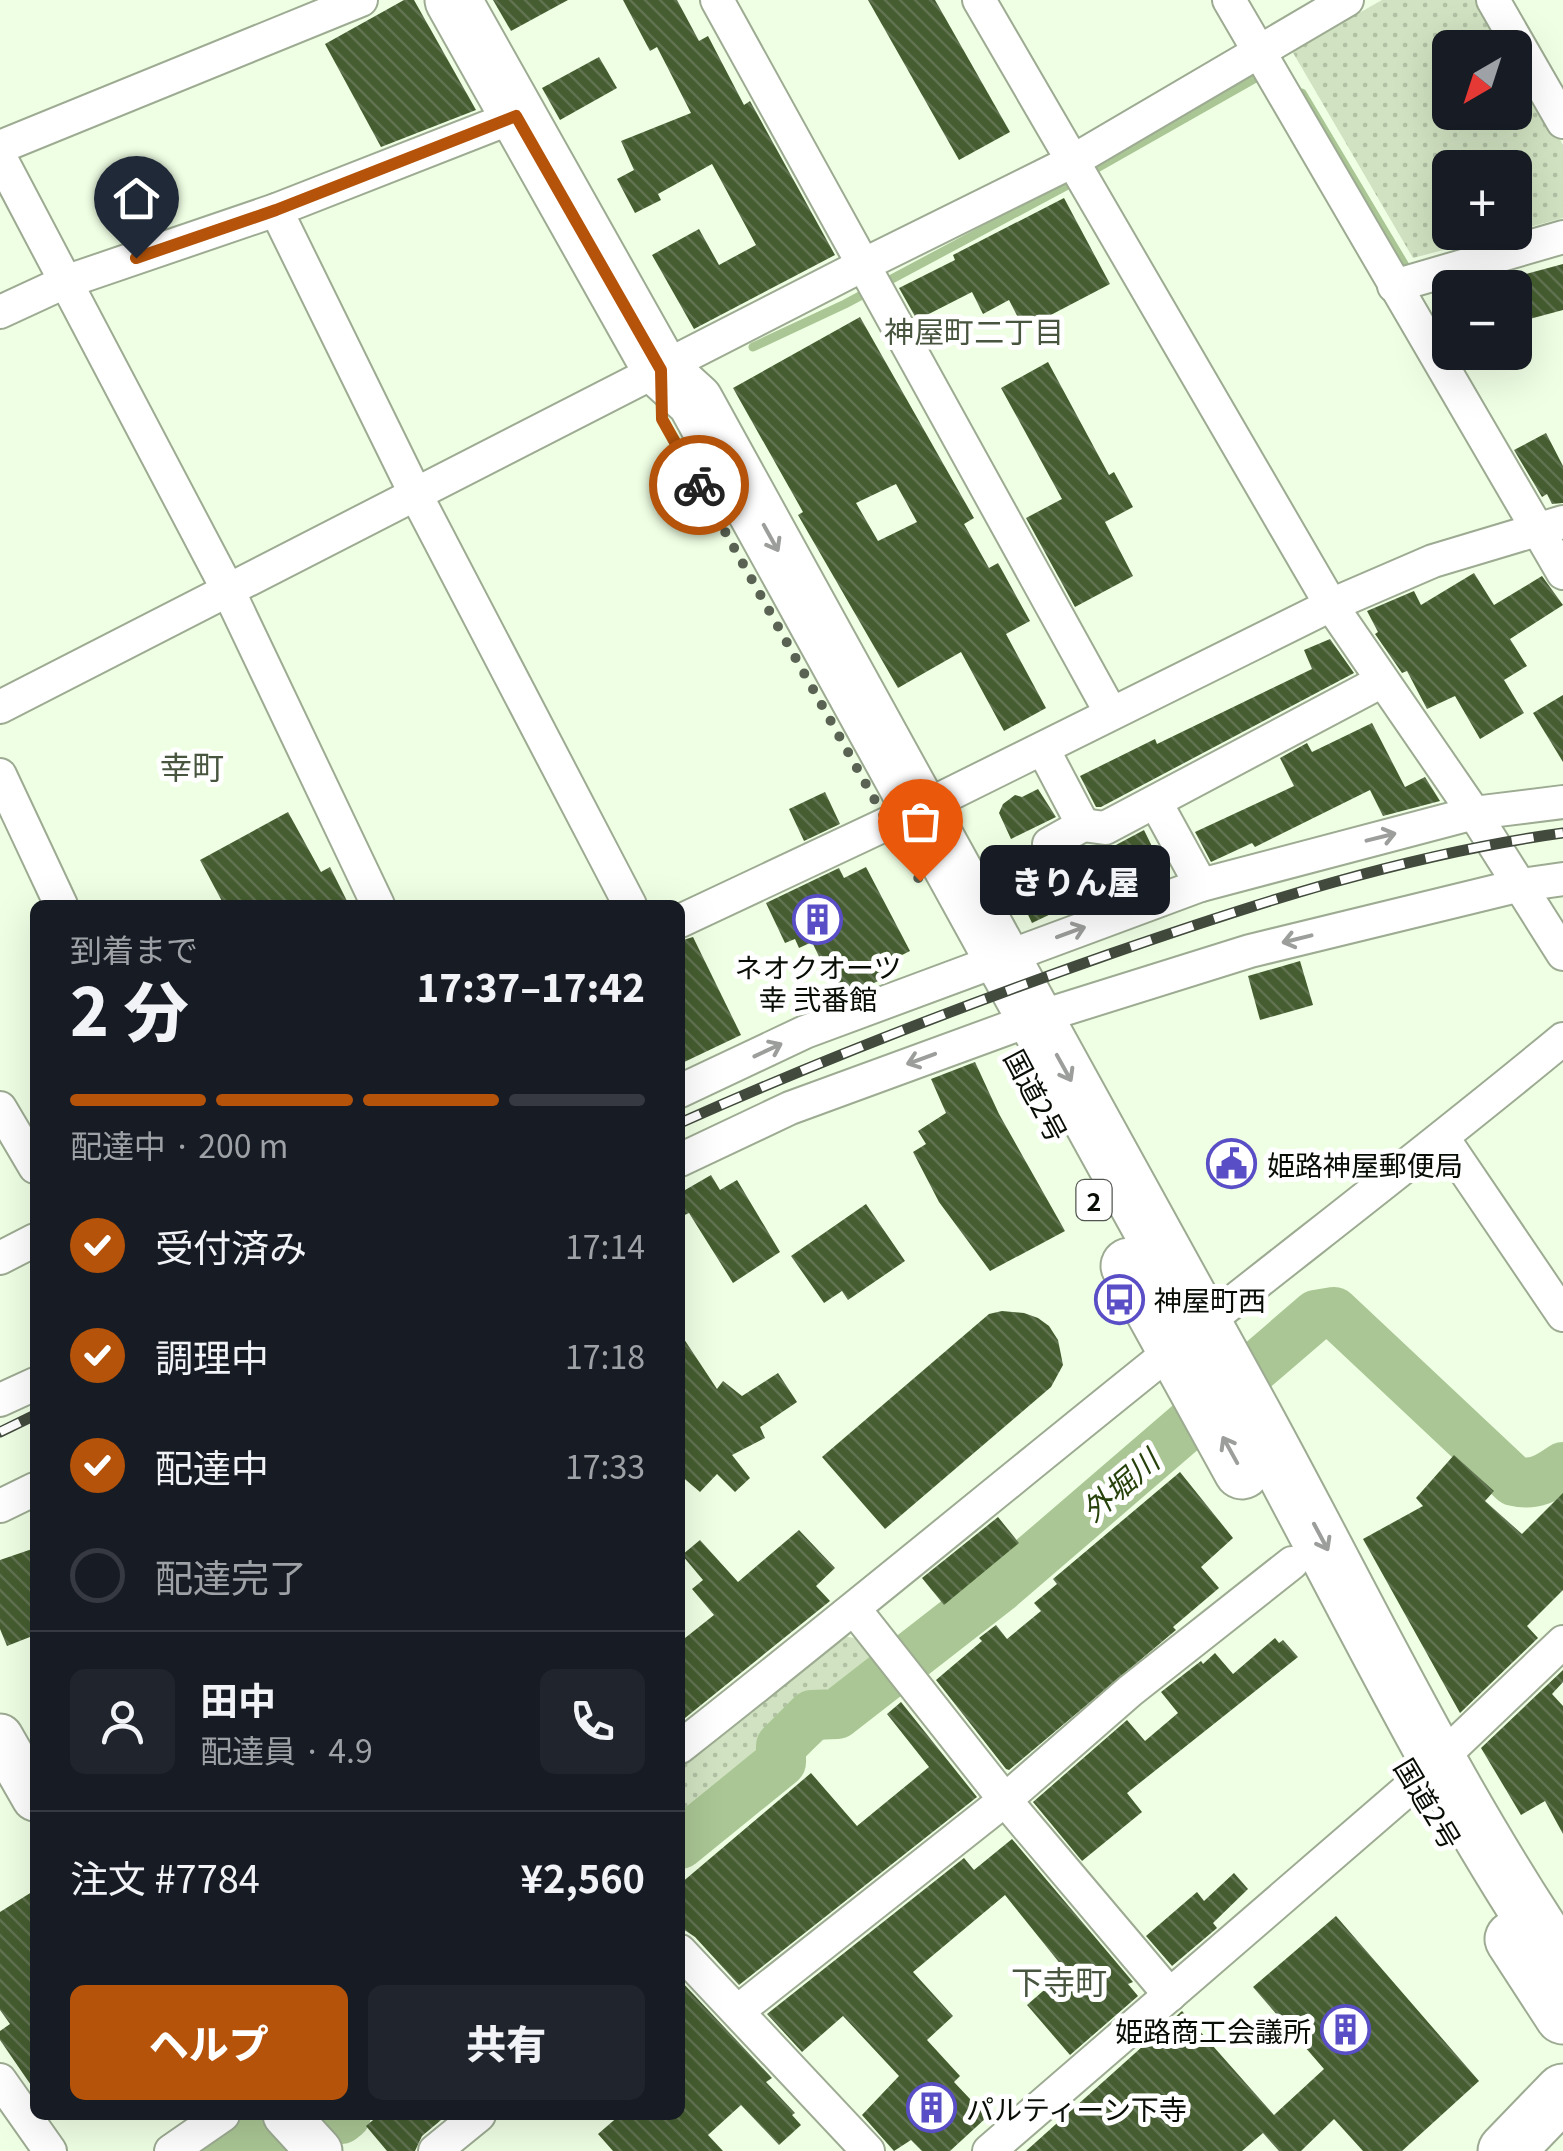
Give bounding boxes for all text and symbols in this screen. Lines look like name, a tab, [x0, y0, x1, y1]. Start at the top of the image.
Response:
north arrow	[1432, 30, 1532, 130]
map controls	[1432, 30, 1532, 370]
button: +	[1432, 150, 1532, 250]
pin	[94, 156, 179, 259]
icon: home	[109, 171, 164, 226]
button: −	[1432, 270, 1532, 370]
district label: 神屋町二丁目	[884, 308, 1064, 352]
courier	[649, 435, 749, 535]
icon: bike	[672, 458, 727, 513]
one-way arrow	[762, 523, 782, 552]
district label: 幸町	[160, 742, 224, 788]
pin	[878, 779, 963, 882]
icon: bag	[893, 794, 948, 849]
one-way arrow	[1365, 826, 1396, 845]
callout: きりん屋	[980, 846, 1170, 916]
text: きりん屋	[1011, 857, 1139, 903]
building icon: ネオクオーツ 幸 弐番館	[792, 893, 844, 945]
one-way arrow	[1054, 922, 1085, 940]
text: 到着まで	[70, 925, 198, 971]
one-way arrow	[1282, 930, 1313, 949]
place label: ネオクオーツ 幸 弐番館	[735, 946, 901, 1018]
text: 17:37–17:42	[416, 958, 645, 1013]
text: 2 分	[70, 961, 189, 1055]
one-way arrow	[752, 1039, 782, 1058]
street label: 国道2号	[996, 1042, 1078, 1148]
one-way arrow	[907, 1051, 938, 1069]
one-way arrow	[1054, 1052, 1074, 1082]
text: 配達中 · 200 m	[70, 1121, 288, 1167]
public building icon: 姫路神屋郵便局	[1206, 1138, 1258, 1190]
place label: 姫路神屋郵便局	[1267, 1144, 1463, 1184]
road number: 2	[1076, 1180, 1112, 1220]
icon: check	[70, 1218, 125, 1273]
text: 受付済み	[155, 1218, 307, 1273]
text: 17:14	[565, 1222, 645, 1268]
bus stop icon: 神屋町西	[1093, 1273, 1145, 1325]
place label: 神屋町西	[1154, 1279, 1266, 1319]
icon: check	[70, 1328, 125, 1383]
text: 調理中	[155, 1328, 269, 1383]
text: 17:18	[565, 1332, 645, 1378]
water label: 外堀川	[1071, 1436, 1170, 1530]
one-way arrow	[1219, 1436, 1239, 1465]
icon: check	[70, 1438, 125, 1493]
text: 配達中	[155, 1438, 269, 1493]
text: 17:33	[565, 1442, 645, 1488]
one-way arrow	[1311, 1521, 1331, 1551]
text: 配達完了	[155, 1548, 307, 1603]
button: person	[70, 1669, 175, 1774]
button: phone	[540, 1669, 645, 1774]
text: 田中	[200, 1671, 276, 1726]
text: 配達員 · 4.9	[200, 1726, 373, 1772]
street label: 国道2号	[1386, 1750, 1472, 1856]
text: 注文 #7784	[70, 1849, 260, 1904]
text: ¥2,560	[521, 1849, 645, 1904]
district label: 下寺町	[1011, 1957, 1107, 2003]
button: ヘルプ	[70, 1985, 348, 2100]
button: 共有	[368, 1985, 645, 2100]
building icon: 姫路商工会議所	[1320, 2004, 1372, 2056]
place label: 姫路商工会議所	[1115, 2010, 1311, 2050]
building icon: パルティーン下寺	[905, 2082, 957, 2134]
place label: パルティーン下寺	[966, 2088, 1187, 2128]

